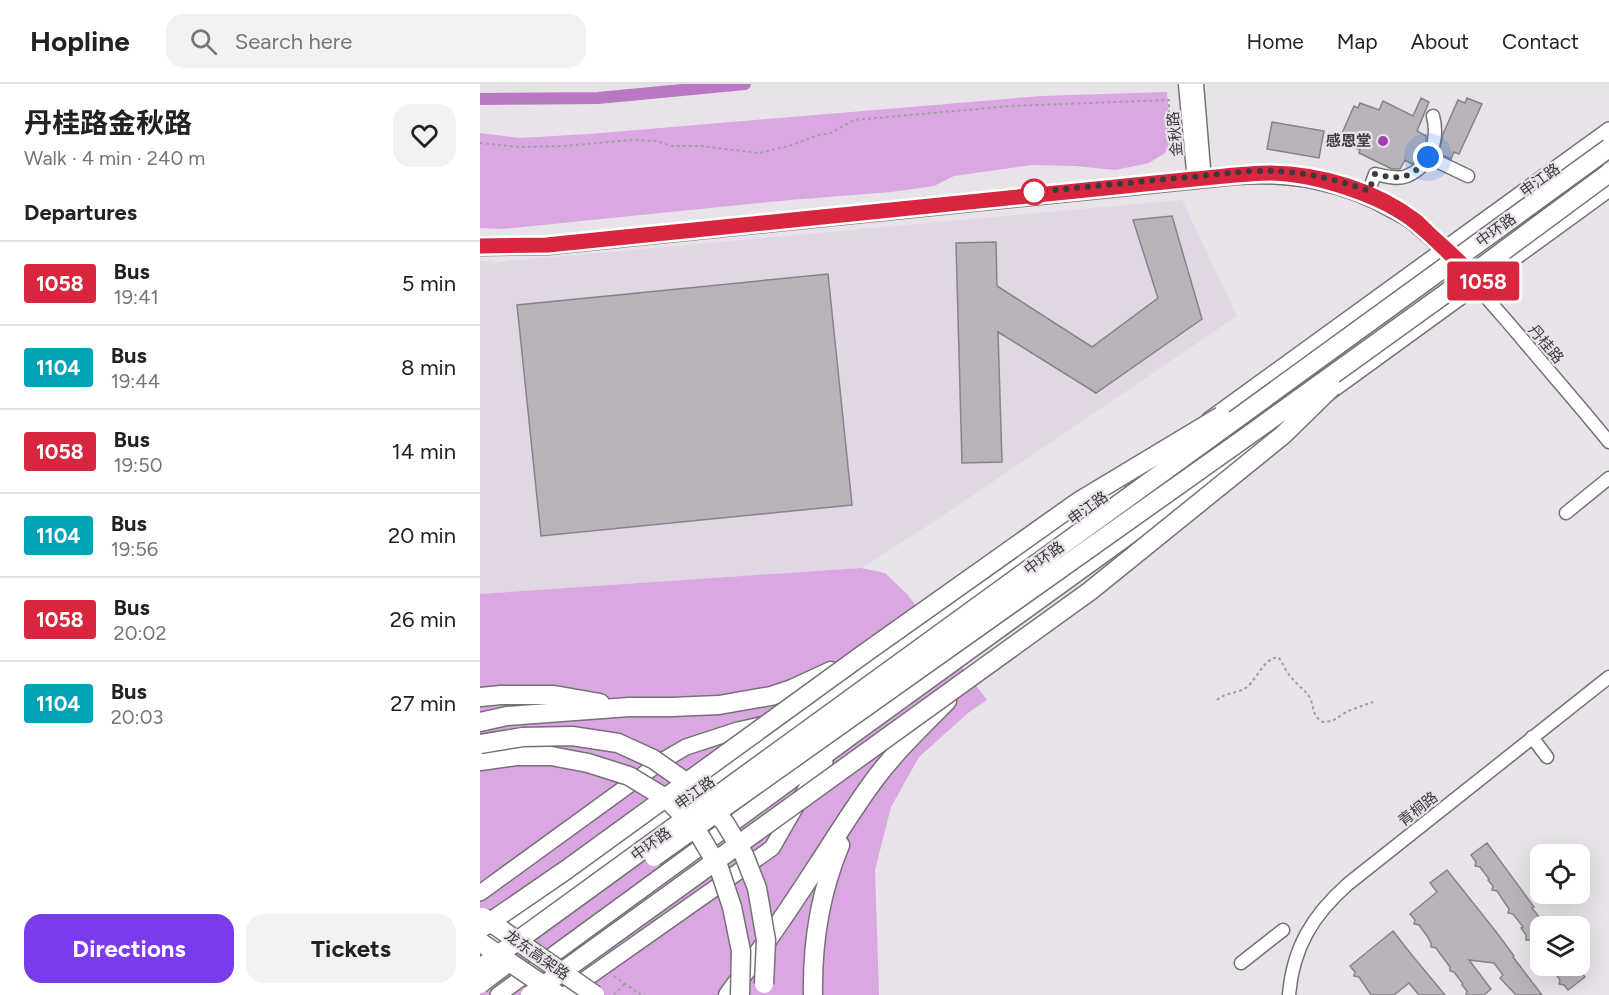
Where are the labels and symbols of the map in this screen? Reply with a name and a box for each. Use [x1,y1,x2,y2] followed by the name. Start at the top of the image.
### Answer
[1164,111,1186,157] street label: 金秋路
[1326,132,1371,150] place label: 感恩堂
[1376,134,1390,148] marker: 感恩堂
[1413,142,1443,172] your location
[1517,159,1563,201] street label: 申江路
[1021,179,1047,205] unlabelled marker
[1473,209,1519,251] street label: 中环路
[1441,262,1525,300] line badge: 1058
[1525,321,1567,367] street label: 丹桂路
[1065,487,1111,529] street label: 申江路
[1021,537,1067,579] street label: 中环路
[672,772,718,814] street label: 申江路
[1395,788,1441,830] street label: 青桐路
[628,823,674,865] street label: 中环路
[501,926,573,984] street label: 龙东高架路

